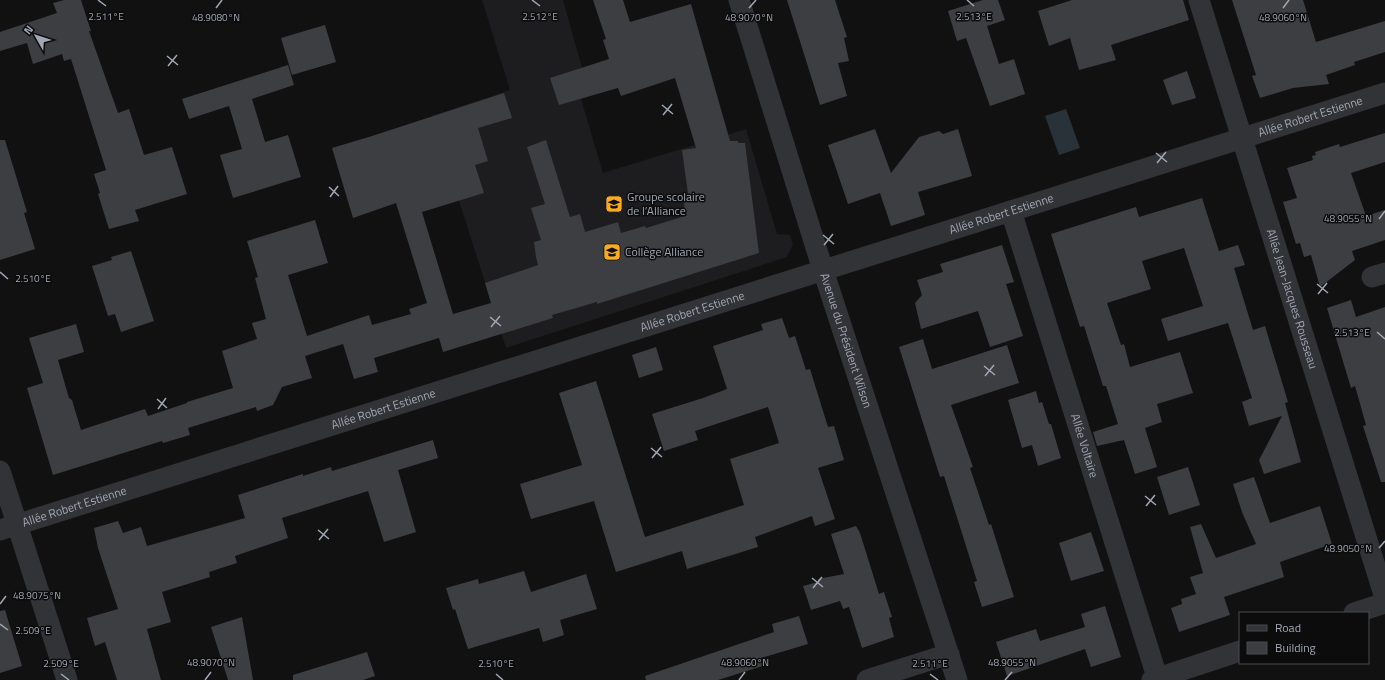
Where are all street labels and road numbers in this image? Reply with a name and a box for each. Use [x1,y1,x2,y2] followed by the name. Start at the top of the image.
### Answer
[1256,91,1365,141] street label: Allée Robert Estienne
[947,188,1056,239] street label: Allée Robert Estienne
[1262,226,1323,371] street label: Allée Jean-Jacques Rousseau
[816,270,877,410] street label: Avenue du Président Wilson
[638,286,747,336] street label: Allée Robert Estienne
[329,383,438,434] street label: Allée Robert Estienne
[1066,411,1104,480] street label: Allée Voltaire
[20,481,129,531] street label: Allée Robert Estienne

